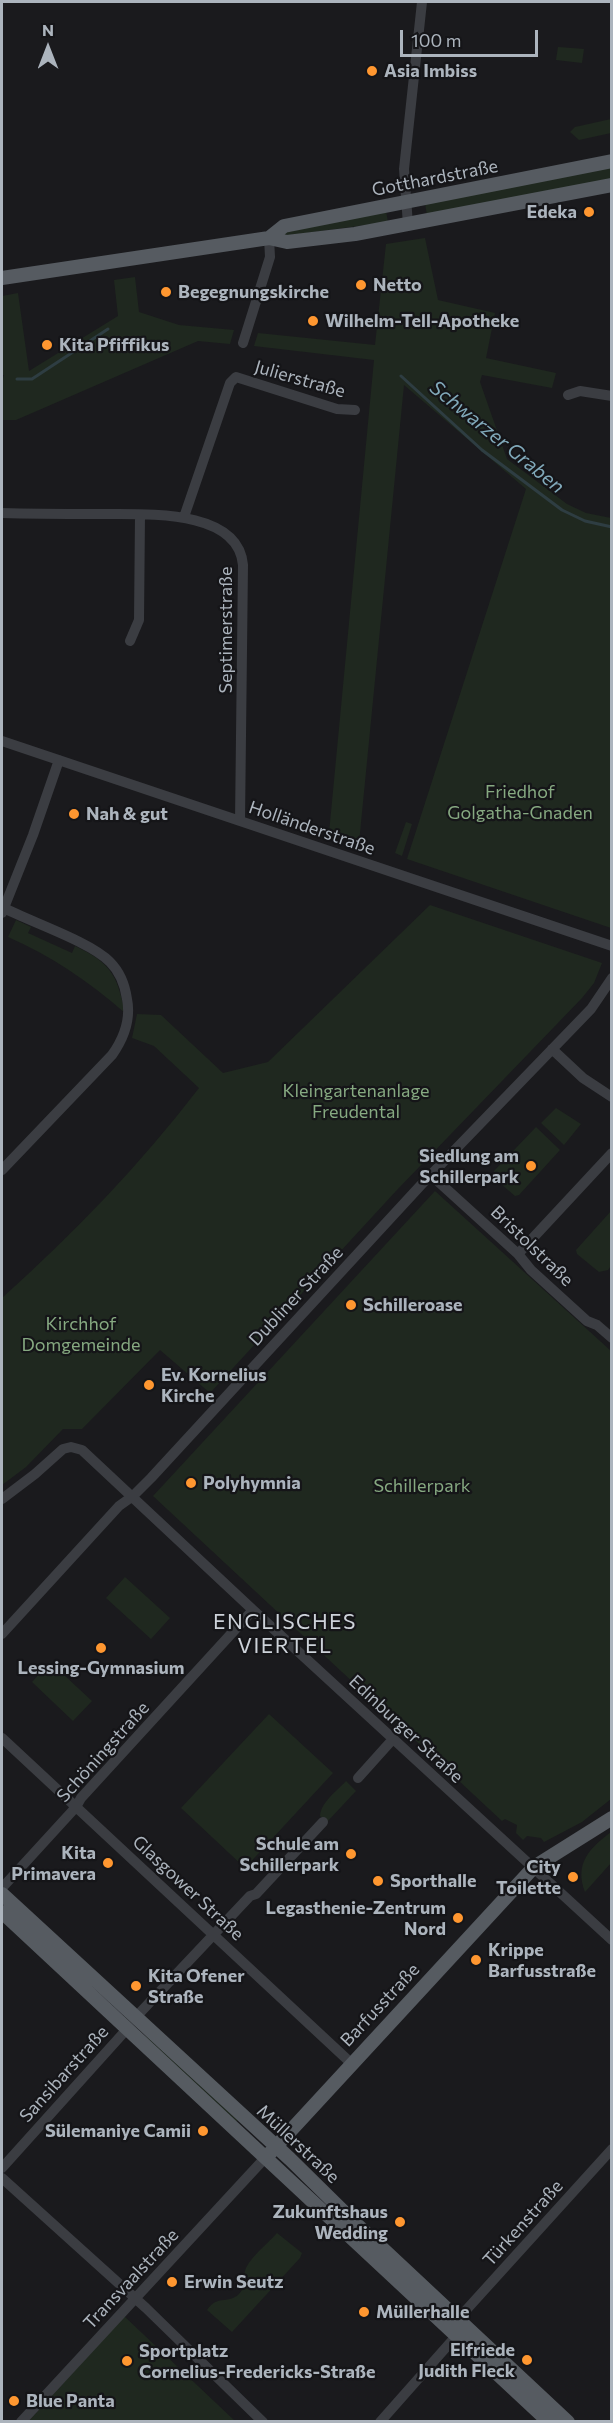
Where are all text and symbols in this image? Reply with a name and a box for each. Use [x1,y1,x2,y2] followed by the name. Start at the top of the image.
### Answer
[18,18,78,78] north arrow
[403,18,541,56] scale bar
[42,20,54,39] text: N
[411,29,461,51] text: 100 m
[384,60,477,82] place label: Asia Imbiss
[365,64,379,78] marker: Asia Imbiss
[370,155,500,201] street label: Gotthardstraße
[526,201,577,223] place label: Edeka
[582,205,596,219] marker: Edeka
[373,274,422,296] place label: Netto
[354,278,368,292] marker: Netto
[178,281,329,303] place label: Begegnungskirche
[159,285,173,299] marker: Begegnungskirche
[325,310,519,332] place label: Wilhelm-Tell-Apotheke
[306,314,320,328] marker: Wilhelm-Tell-Apotheke
[59,334,169,356] place label: Kita Pfiffikus
[40,338,54,352] marker: Kita Pfiffikus
[252,356,348,402] street label: Julierstraße
[425,375,569,499] water label: Schwarzer Graben
[215,566,237,694] street label: Septimerstraße
[447,781,593,824] park label: Friedhof Golgatha-Gnaden
[246,796,378,860] street label: Holländerstraße
[86,803,168,825] place label: Nah & gut
[67,807,81,821] marker: Nah & gut
[282,1080,430,1122] park label: Kleingartenanlage Freudental
[419,1145,519,1188] place label: Siedlung am Schillerpark
[524,1159,538,1173] marker: Siedlung am Schillerpark
[486,1201,578,1291] street label: Bristolstraße
[244,1242,348,1350] street label: Dubliner Straße
[363,1294,463,1316] place label: Schilleroase
[344,1298,358,1312] marker: Schilleroase
[22,1313,140,1356] park label: Kirchhof Domgemeinde
[161,1364,267,1406] place label: Ev. Kornelius Kirche
[142,1378,156,1392] marker: Ev. Kornelius Kirche
[203,1472,301,1494] place label: Polyhymnia
[373,1475,471,1497] park label: Schillerpark
[184,1476,198,1490] marker: Polyhymnia
[213,1609,357,1659] district label: ENGLISCHES VIERTEL
[94,1641,108,1655] marker: Lessing-Gymnasium
[18,1657,184,1679] place label: Lessing-Gymnasium
[344,1671,468,1787] street label: Edinburger Straße
[52,1697,154,1807] street label: Schöningstraße
[128,1831,248,1945] street label: Glasgower Straße
[239,1833,339,1876] place label: Schule am Schillerpark
[11,1842,96,1884] place label: Kita Primavera
[344,1847,358,1861] marker: Schule am Schillerpark
[101,1856,115,1870] marker: Kita Primavera
[496,1856,561,1898] place label: City Toilette
[390,1870,476,1892] place label: Sporthalle
[566,1870,580,1884] marker: City Toilette
[371,1874,385,1888] marker: Sporthalle
[266,1897,446,1940] place label: Legasthenie-Zentrum Nord
[451,1911,465,1925] marker: Legasthenie-Zentrum Nord
[488,1939,596,1982] place label: Krippe Barfusstraße
[469,1953,483,1967] marker: Krippe Barfusstraße
[336,1959,424,2051] street label: Barfusstraße
[148,1965,245,2008] place label: Kita Ofener Straße
[129,1979,143,1993] marker: Kita Ofener Straße
[15,2021,113,2127] street label: Sansibarstraße
[252,2100,344,2188] street label: Müllerstraße
[45,2120,191,2142] place label: Sülemaniye Camii
[196,2124,210,2138] marker: Sülemaniye Camii
[479,2175,567,2271] street label: Türkenstraße
[272,2201,388,2244] place label: Zukunftshaus Wedding
[393,2215,407,2229] marker: Zukunftshaus Wedding
[79,2224,183,2334] street label: Transvaalstraße
[184,2271,283,2293] place label: Erwin Seutz
[165,2275,179,2289] marker: Erwin Seutz
[376,2301,469,2323] place label: Müllerhalle
[357,2305,371,2319] marker: Müllerhalle
[418,2339,515,2382] place label: Elfriede Judith Fleck
[139,2340,376,2382] place label: Sportplatz Cornelius-Fredericks-Straße
[520,2353,534,2367] marker: Elfriede Judith Fleck
[120,2354,134,2368] marker: Sportplatz Cornelius-Fredericks-Straße
[26,2390,115,2412] place label: Blue Panta
[7,2394,21,2408] marker: Blue Panta

